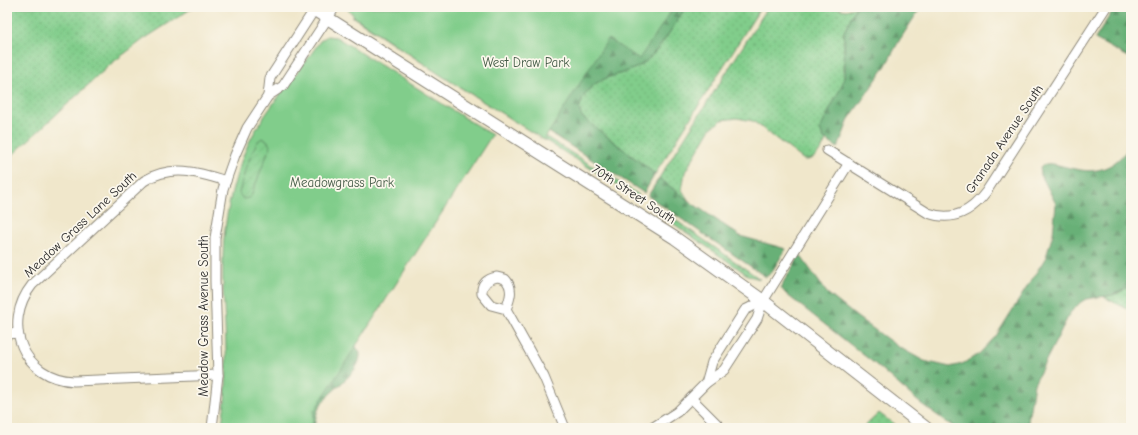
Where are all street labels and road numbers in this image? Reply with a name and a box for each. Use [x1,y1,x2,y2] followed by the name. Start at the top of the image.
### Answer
[962,82,1046,196] street label: Granada Avenue South
[589,161,679,227] street label: 70th Street South
[21,168,139,280] street label: Meadow Grass Lane South
[196,235,211,397] street label: Meadow Grass Avenue South

